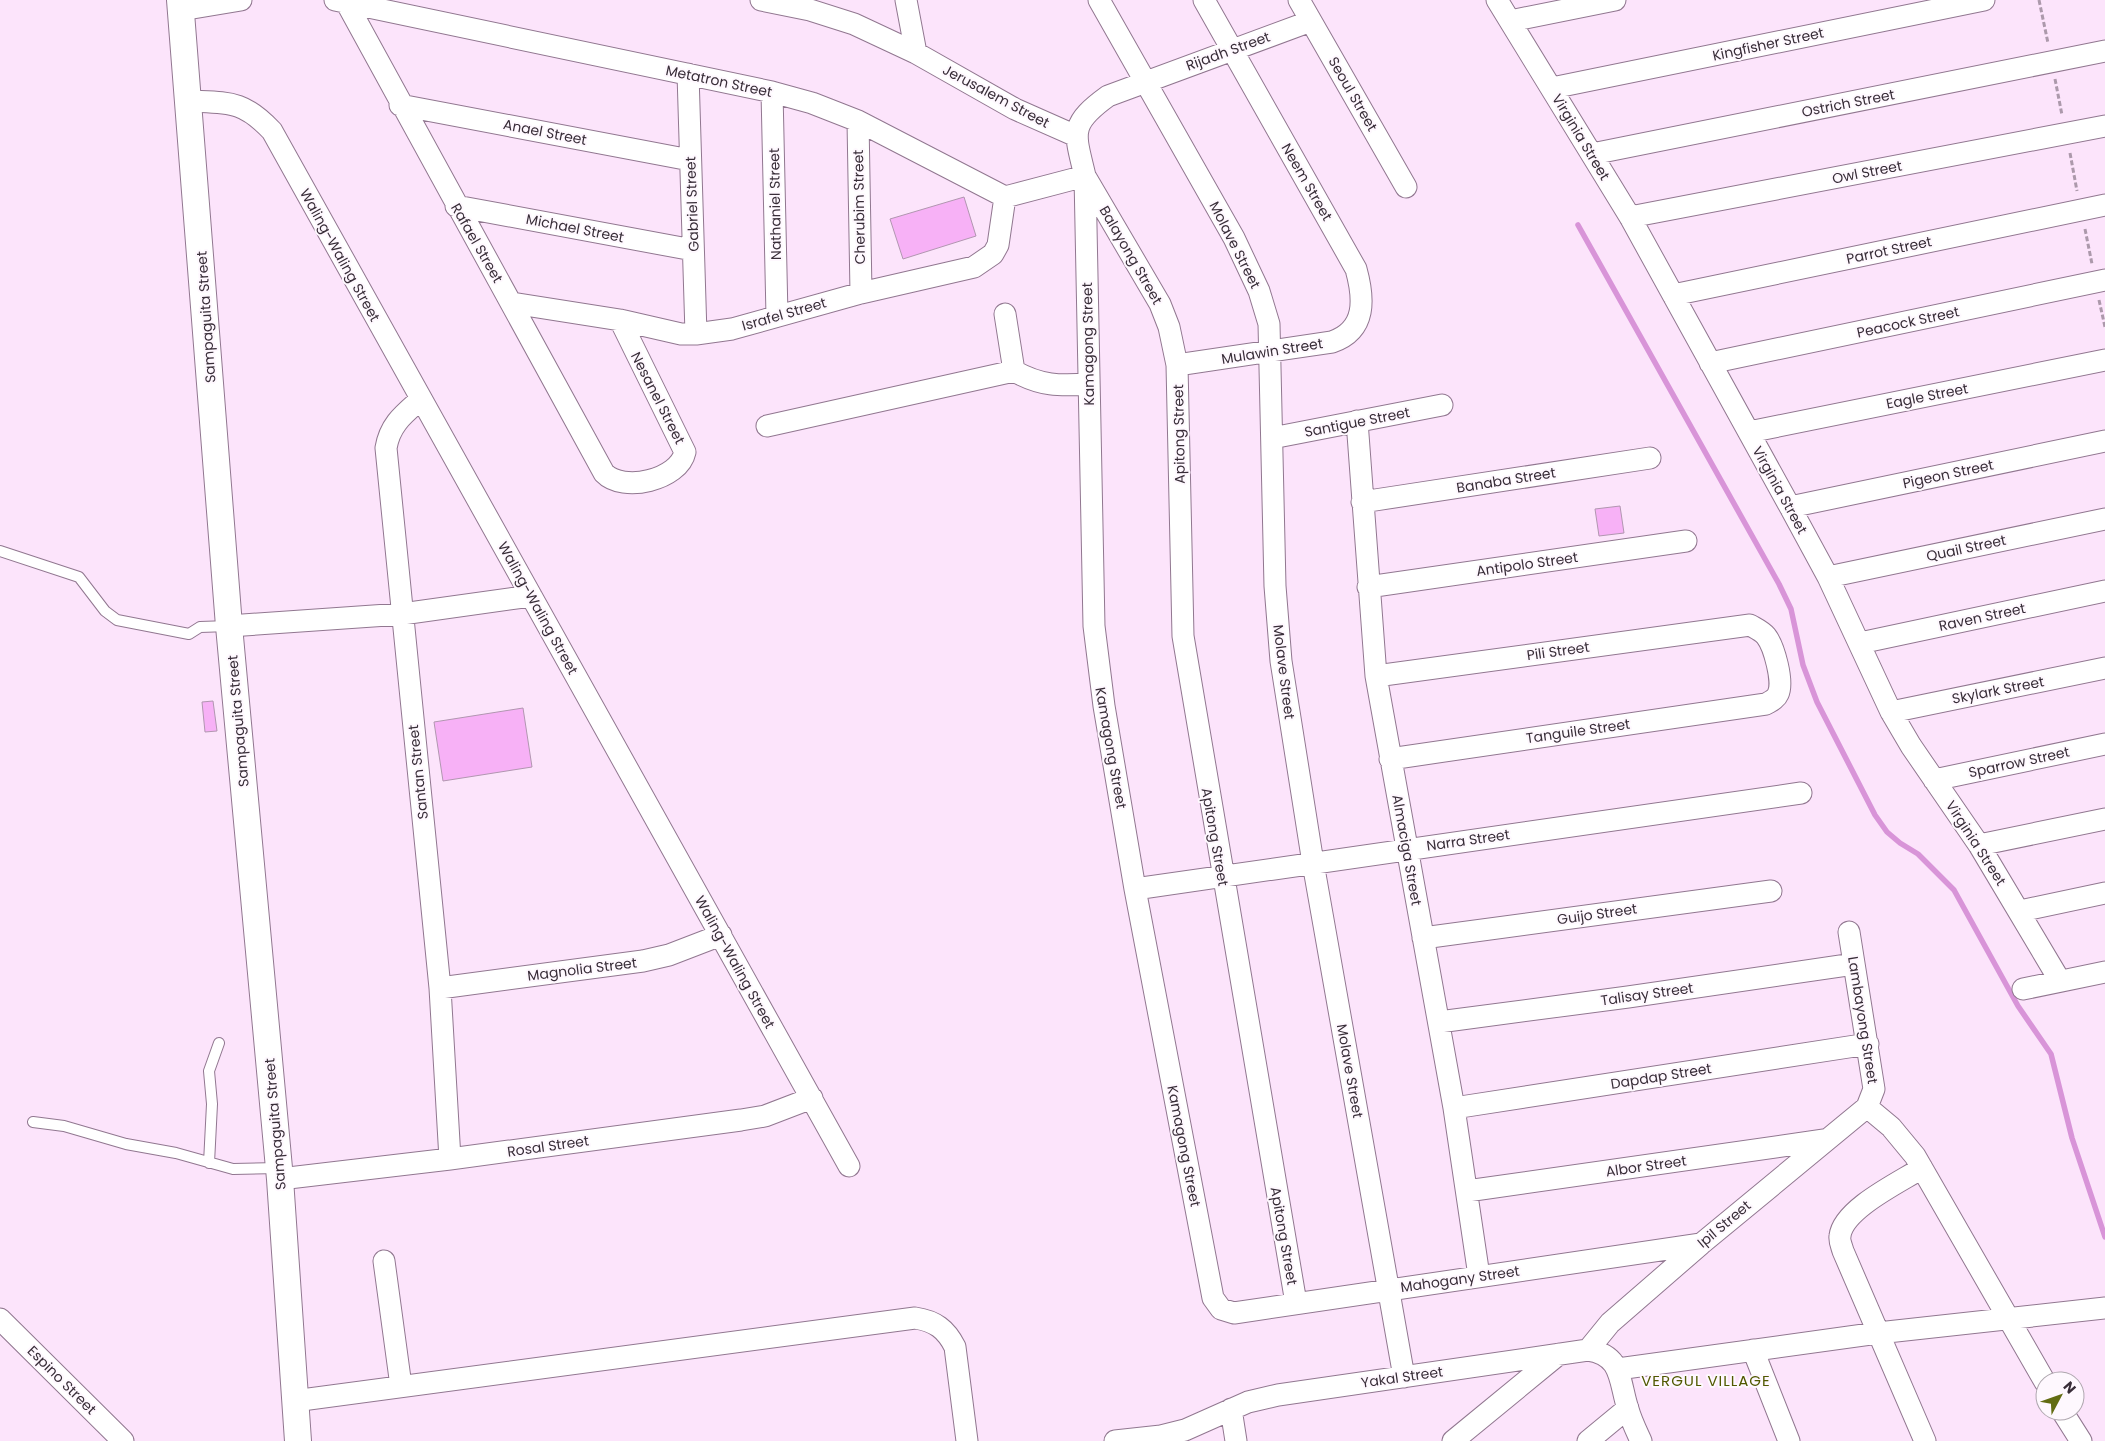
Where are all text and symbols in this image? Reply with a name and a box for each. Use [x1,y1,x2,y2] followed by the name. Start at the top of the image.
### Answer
[1711,22,1825,66] street label: Kingfisher Street
[1183,27,1273,75] street label: Rijadh Street
[1324,53,1382,135] street label: Seoul Street
[939,59,1053,133] street label: Jerusalem Street
[664,60,774,102] street label: Metatron Street
[1800,84,1896,122] street label: Ostrich Street
[1547,90,1615,184] street label: Virginia Street
[502,114,588,150] street label: Anael Street
[1277,140,1337,224] street label: Neem Street
[764,148,786,260] street label: Nathaniel Street
[848,149,870,265] street label: Cherubim Street
[1830,155,1904,189] street label: Owl Street
[680,156,704,252] street label: Gabriel Street
[295,185,385,325] street label: Waling-Waling Street
[1204,198,1266,292] street label: Molave Street
[446,200,508,286] street label: Rafael Street
[1095,202,1167,308] street label: Balayong Street
[524,209,626,247] street label: Michael Street
[1844,231,1934,269] street label: Parrot Street
[191,250,221,384] street label: Sampaguita Street
[1077,282,1099,406] street label: Kamagong Street
[739,292,829,336] street label: Israfel Street
[1855,301,1961,343] street label: Peacock Street
[1220,333,1324,369] street label: Mulawin Street
[626,348,690,448] street label: Nesanel Street
[1884,378,1970,414] street label: Eagle Street
[1168,384,1190,484] street label: Apitong Street
[1303,402,1411,442] street label: Santigue Street
[1748,442,1812,538] street label: Virginia Street
[1901,455,1995,493] street label: Pigeon Street
[1455,462,1557,498] street label: Banaba Street
[1924,530,2008,566] street label: Quail Street
[493,538,583,678] street label: Waling-Waling Street
[1475,547,1579,581] street label: Antipolo Street
[1937,598,2027,636] street label: Raven Street
[1268,624,1300,720] street label: Molave Street
[1525,637,1591,665] street label: Pili Street
[222,654,254,788] street label: Sampaguita Street
[1950,671,2046,709] street label: Skylark Street
[1090,686,1132,810] street label: Kamagong Street
[1525,714,1631,748] street label: Tanguile Street
[403,724,433,820] street label: Santan Street
[1967,742,2071,782] street label: Sparrow Street
[1197,786,1233,888] street label: Apitong Street
[1387,793,1427,907] street label: Almaciga Street
[1941,797,2011,889] street label: Virginia Street
[1425,824,1511,856] street label: Narra Street
[690,892,780,1032] street label: Waling-Waling Street
[1556,898,1638,930] street label: Guijo Street
[526,952,638,986] street label: Magnolia Street
[1843,955,1883,1085] street label: Lambayong Street
[1599,978,1695,1010] street label: Talisay Street
[1332,1022,1368,1120] street label: Molave Street
[259,1057,291,1191] street label: Sampaguita Street
[1609,1058,1713,1094] street label: Dapdap Street
[1162,1084,1206,1208] street label: Kamagong Street
[506,1130,590,1162] street label: Rosal Street
[1604,1150,1688,1182] street label: Albor Street
[1266,1185,1302,1287] street label: Apitong Street
[1693,1196,1755,1252] street label: Ipil Street
[1399,1261,1521,1297] street label: Mahogany Street
[23,1341,101,1419] street label: Espino Street
[1360,1361,1444,1393] street label: Yakal Street
[1641,1370,1771,1391] district label: VERGUL VILLAGE
[2035,1371,2085,1421] north arrow
[2059,1377,2081,1398] text: N

